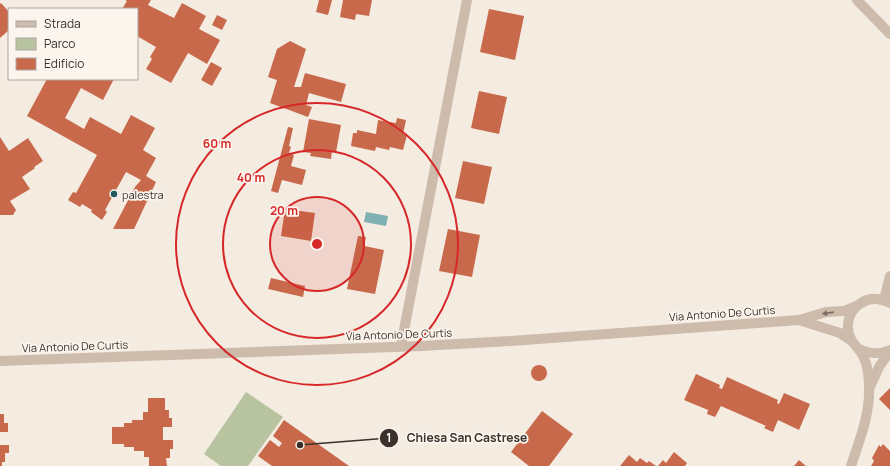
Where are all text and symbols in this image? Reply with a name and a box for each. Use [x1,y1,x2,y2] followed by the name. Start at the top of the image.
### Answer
[8,8,138,80] legend
[44,15,81,32] text: Strada
[44,35,75,52] text: Parco
[44,55,84,72] text: Edificio
[203,135,231,152] text: 60 m
[237,169,265,186] text: 40 m
[122,187,164,202] place label: palestra
[109,189,119,199] marker: palestra
[270,202,298,219] text: 20 m
[310,237,324,251] centre of rings
[668,302,776,324] street label: Via Antonio De Curtis
[822,310,834,316] one-way arrow
[346,325,453,343] street label: Via Antonio De Curtis
[22,337,129,355] street label: Via Antonio De Curtis
[379,426,536,450] callout: Chiesa San Castrese
[386,429,392,446] text: 1
[407,429,527,446] text: Chiesa San Castrese

